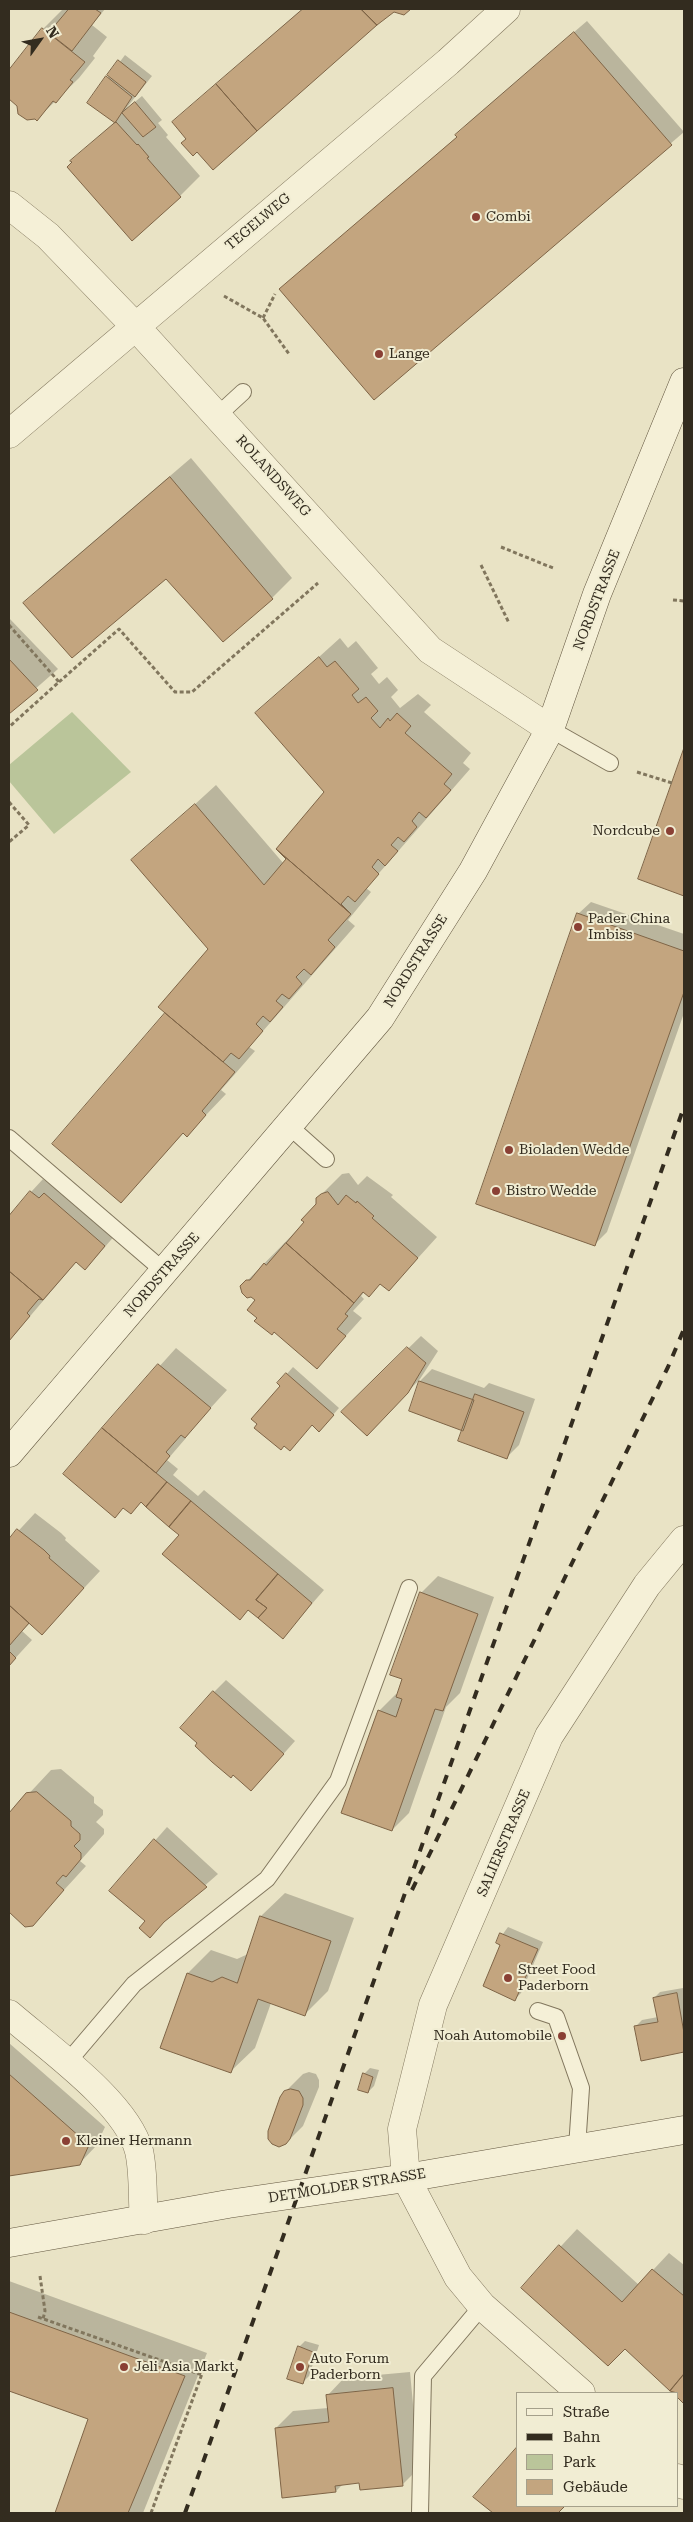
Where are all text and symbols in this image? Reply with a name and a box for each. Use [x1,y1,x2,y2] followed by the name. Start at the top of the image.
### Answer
[15,15,65,65] north arrow
[43,23,62,41] text: N
[222,190,294,254] street label: TEGELWEG
[486,209,531,225] place label: Combi
[470,211,482,223] marker: Combi
[389,346,430,362] place label: Lange
[373,348,385,360] marker: Lange
[232,432,314,520] street label: ROLANDSWEG
[570,547,624,653] street label: NORDSTRASSE
[592,823,660,839] place label: Nordcube
[664,825,676,837] marker: Nordcube
[381,911,451,1011] street label: NORDSTRASSE
[588,911,670,944] place label: Pader China Imbiss
[572,921,584,933] marker: Pader China Imbiss
[519,1142,629,1158] place label: Bioladen Wedde
[503,1144,515,1156] marker: Bioladen Wedde
[506,1183,597,1199] place label: Bistro Wedde
[490,1185,502,1197] marker: Bistro Wedde
[121,1229,203,1321] street label: NORDSTRASSE
[474,1787,534,1899] street label: SALIERSTRASSE
[518,1962,596,1994] place label: Street Food Paderborn
[502,1972,514,1984] marker: Street Food Paderborn
[433,2028,552,2044] place label: Noah Automobile
[556,2030,568,2042] marker: Noah Automobile
[76,2133,192,2149] place label: Kleiner Hermann
[60,2135,72,2147] marker: Kleiner Hermann
[267,2165,427,2207] street label: DETMOLDER STRASSE
[310,2351,389,2384] place label: Auto Forum Paderborn
[134,2359,234,2375] place label: Jeli Asia Markt
[118,2361,130,2373] marker: Jeli Asia Markt
[294,2361,306,2373] marker: Auto Forum Paderborn
[516,2392,678,2507] legend
[563,2403,610,2421] text: Straße
[563,2428,600,2446] text: Bahn
[563,2453,596,2471] text: Park
[563,2478,628,2496] text: Gebäude

